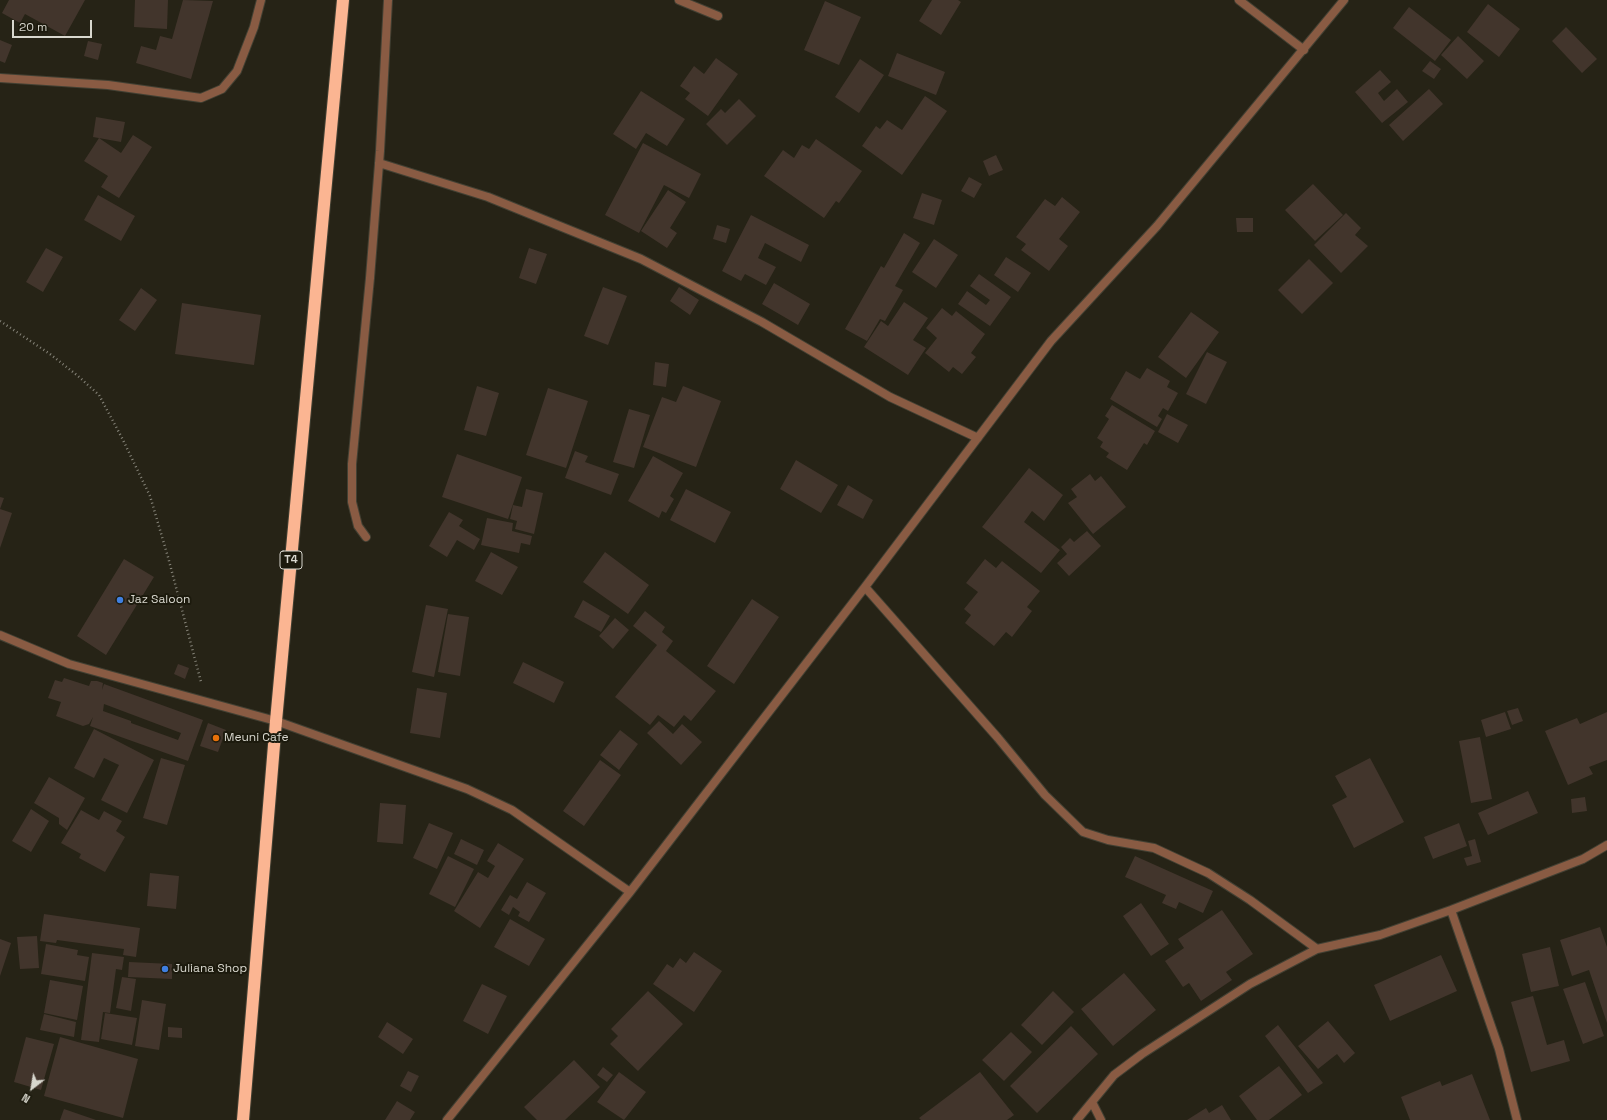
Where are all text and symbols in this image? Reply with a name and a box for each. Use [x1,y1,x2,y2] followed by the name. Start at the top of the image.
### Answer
[14,12,94,38] scale bar
[19,19,47,35] text: 20 m
[280,551,302,569] road number: T4
[128,593,190,607] place label: Jaz Saloon
[115,595,125,605] marker: Jaz Saloon
[224,731,289,745] place label: Meuni Cafe
[211,733,221,743] marker: Meuni Cafe
[173,962,247,976] place label: Juliana Shop
[160,964,170,974] marker: Juliana Shop
[12,1068,52,1108] north arrow
[19,1090,33,1106] text: N

